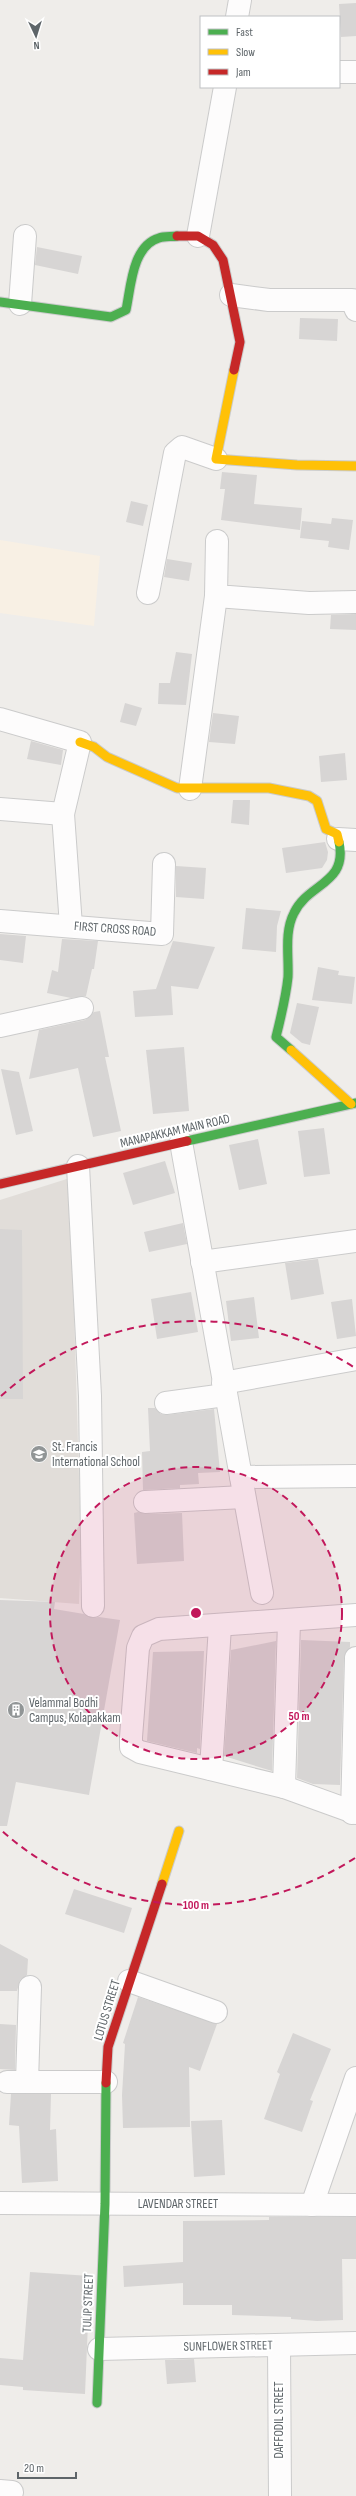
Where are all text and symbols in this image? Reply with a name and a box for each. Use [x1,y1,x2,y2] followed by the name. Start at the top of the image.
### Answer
[16,16,56,56] north arrow
[200,16,340,88] legend
[236,25,253,40] text: Fast
[33,39,40,52] text: N
[236,45,255,60] text: Slow
[235,65,251,80] text: Jam
[73,918,157,940] street label: FIRST CROSS ROAD
[119,1111,231,1151] street label: MANAPAKKAM MAIN ROAD
[52,1439,140,1470] place label: St. Francis International School
[29,1444,49,1464] school or university icon: St. Francis International School
[189,1606,203,1620] centre of rings
[29,1695,121,1726] place label: Velammal Bodhi Campus, Kolapakkam
[6,1700,26,1720] building icon: Velammal Bodhi Campus, Kolapakkam
[289,1709,309,1724] text: 50 m
[183,1898,209,1913] text: 100 m
[90,1978,124,2042] street label: LOTUS STREET
[138,2196,218,2212] street label: LAVENDAR STREET
[79,2273,97,2333] street label: TULIP STREET
[183,2337,273,2355] street label: SUNFLOWER STREET
[271,2382,287,2458] street label: DAFFODIL STREET
[18,2454,76,2480] scale bar
[24,2461,44,2476] text: 20 m

